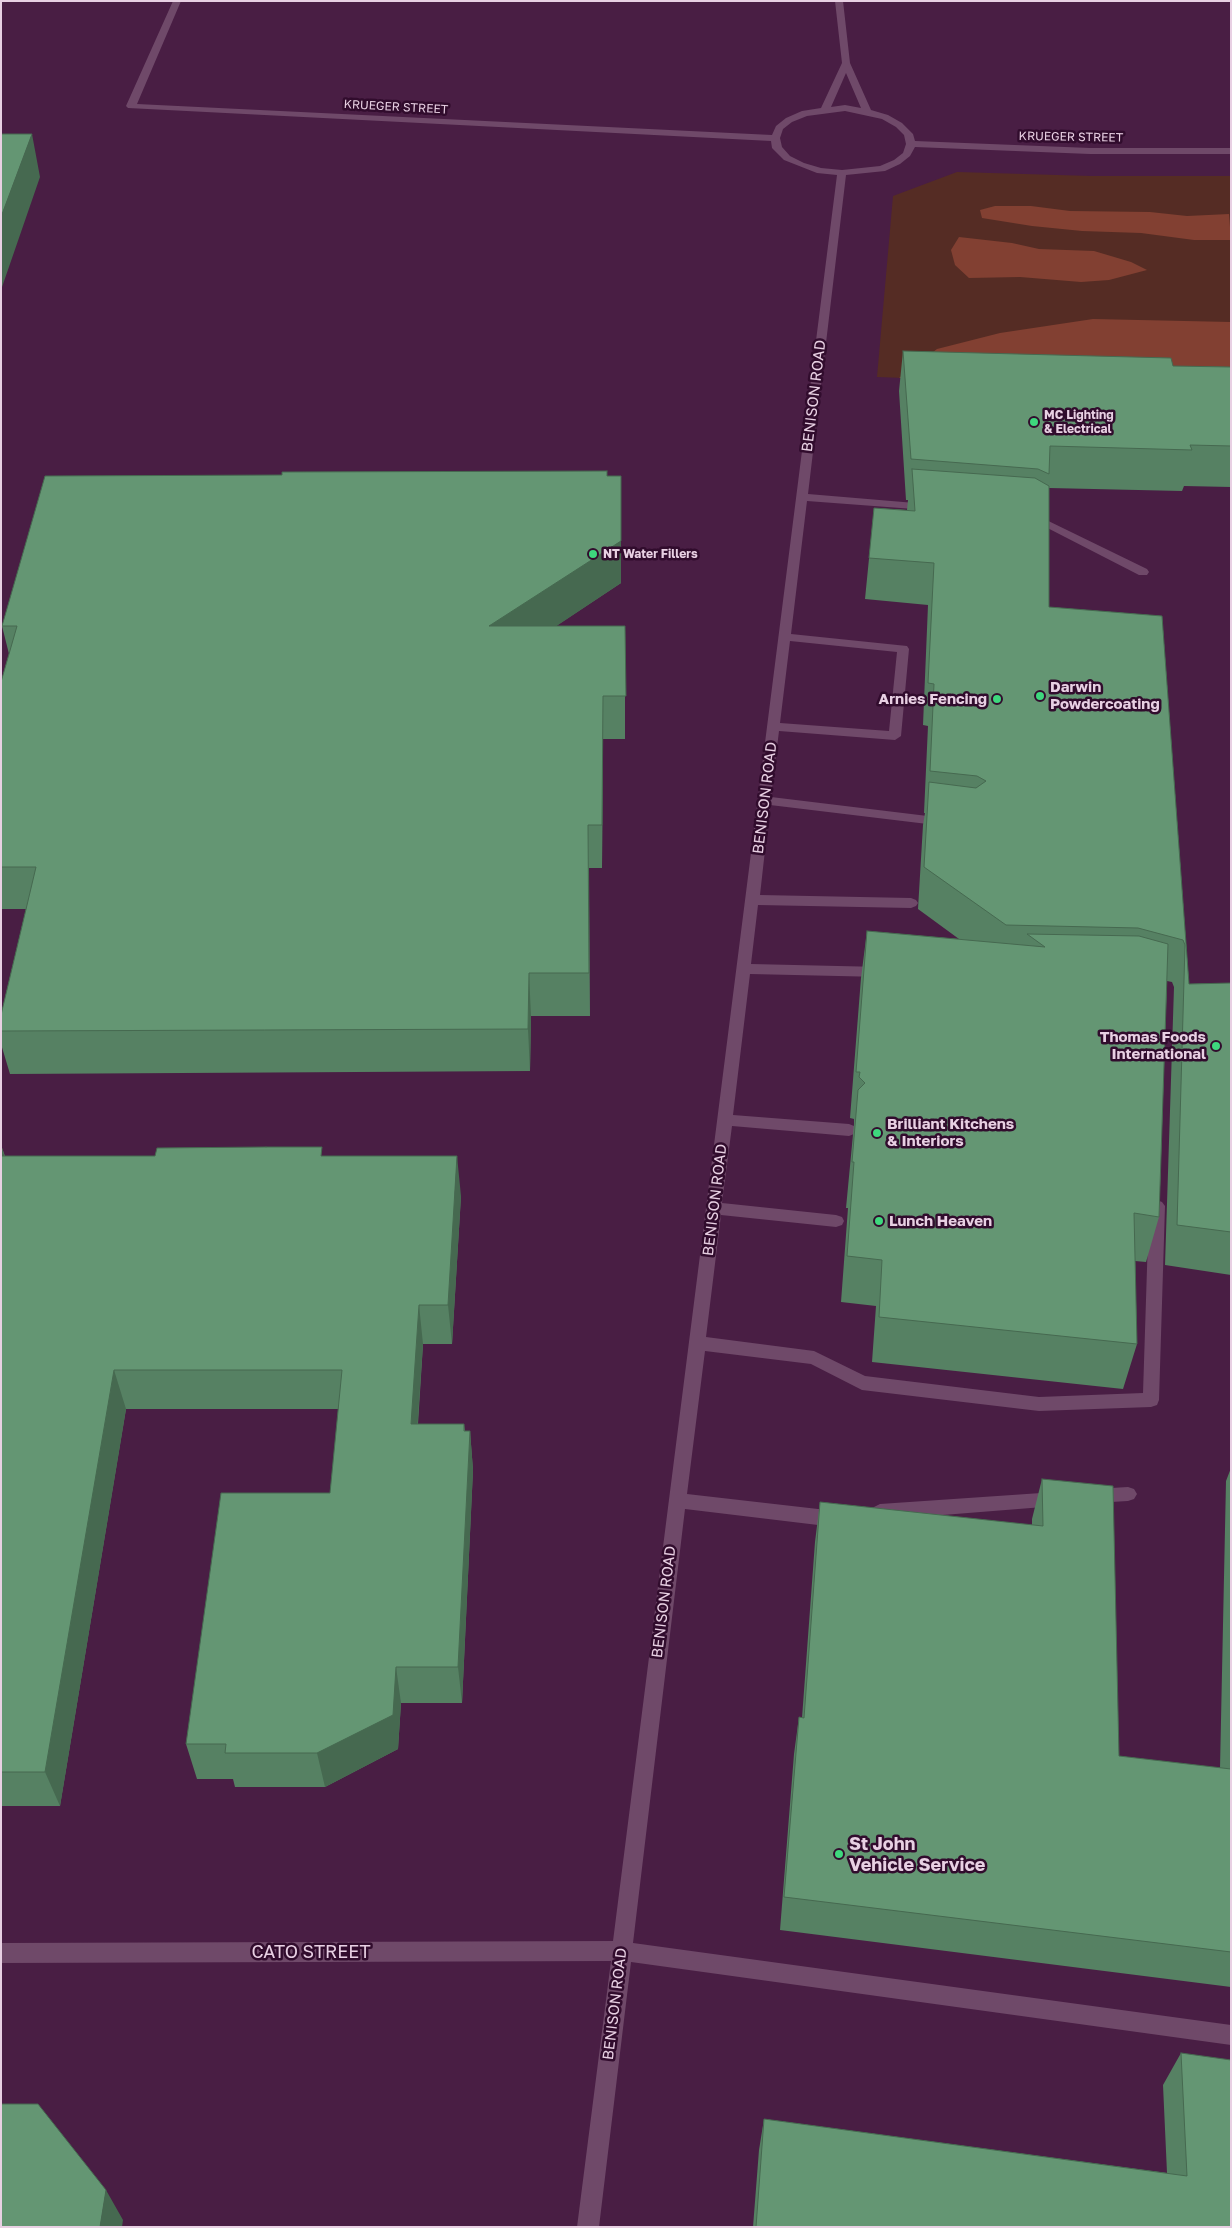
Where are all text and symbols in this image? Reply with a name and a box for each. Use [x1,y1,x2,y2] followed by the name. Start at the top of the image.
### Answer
[343,97,449,117] street label: KRUEGER STREET
[1019,129,1123,145] street label: KRUEGER STREET
[798,339,830,453] street label: BENISON ROAD
[1044,408,1114,436] place label: MC Lighting & Electrical
[1028,416,1040,428] marker: MC Lighting & Electrical
[603,547,698,561] place label: NT Water Fillers
[587,548,599,560] marker: NT Water Fillers
[1050,678,1160,713] place label: Darwin Powdercoating
[879,690,987,708] place label: Arnies Fencing
[1034,690,1046,702] marker: Darwin Powdercoating
[991,693,1003,705] marker: Arnies Fencing
[749,741,781,855] street label: BENISON ROAD
[1100,1028,1206,1063] place label: Thomas Foods International
[1210,1040,1222,1052] marker: Thomas Foods International
[887,1115,1014,1150] place label: Brilliant Kitchens & Interiors
[871,1127,883,1139] marker: Brilliant Kitchens & Interiors
[699,1143,731,1257] street label: BENISON ROAD
[889,1212,992,1230] place label: Lunch Heaven
[873,1215,885,1227] marker: Lunch Heaven
[648,1545,680,1659] street label: BENISON ROAD
[849,1833,985,1876] place label: St John Vehicle Service
[833,1848,845,1860] marker: St John Vehicle Service
[251,1941,371,1963] street label: CATO STREET
[599,1947,631,2061] street label: BENISON ROAD

